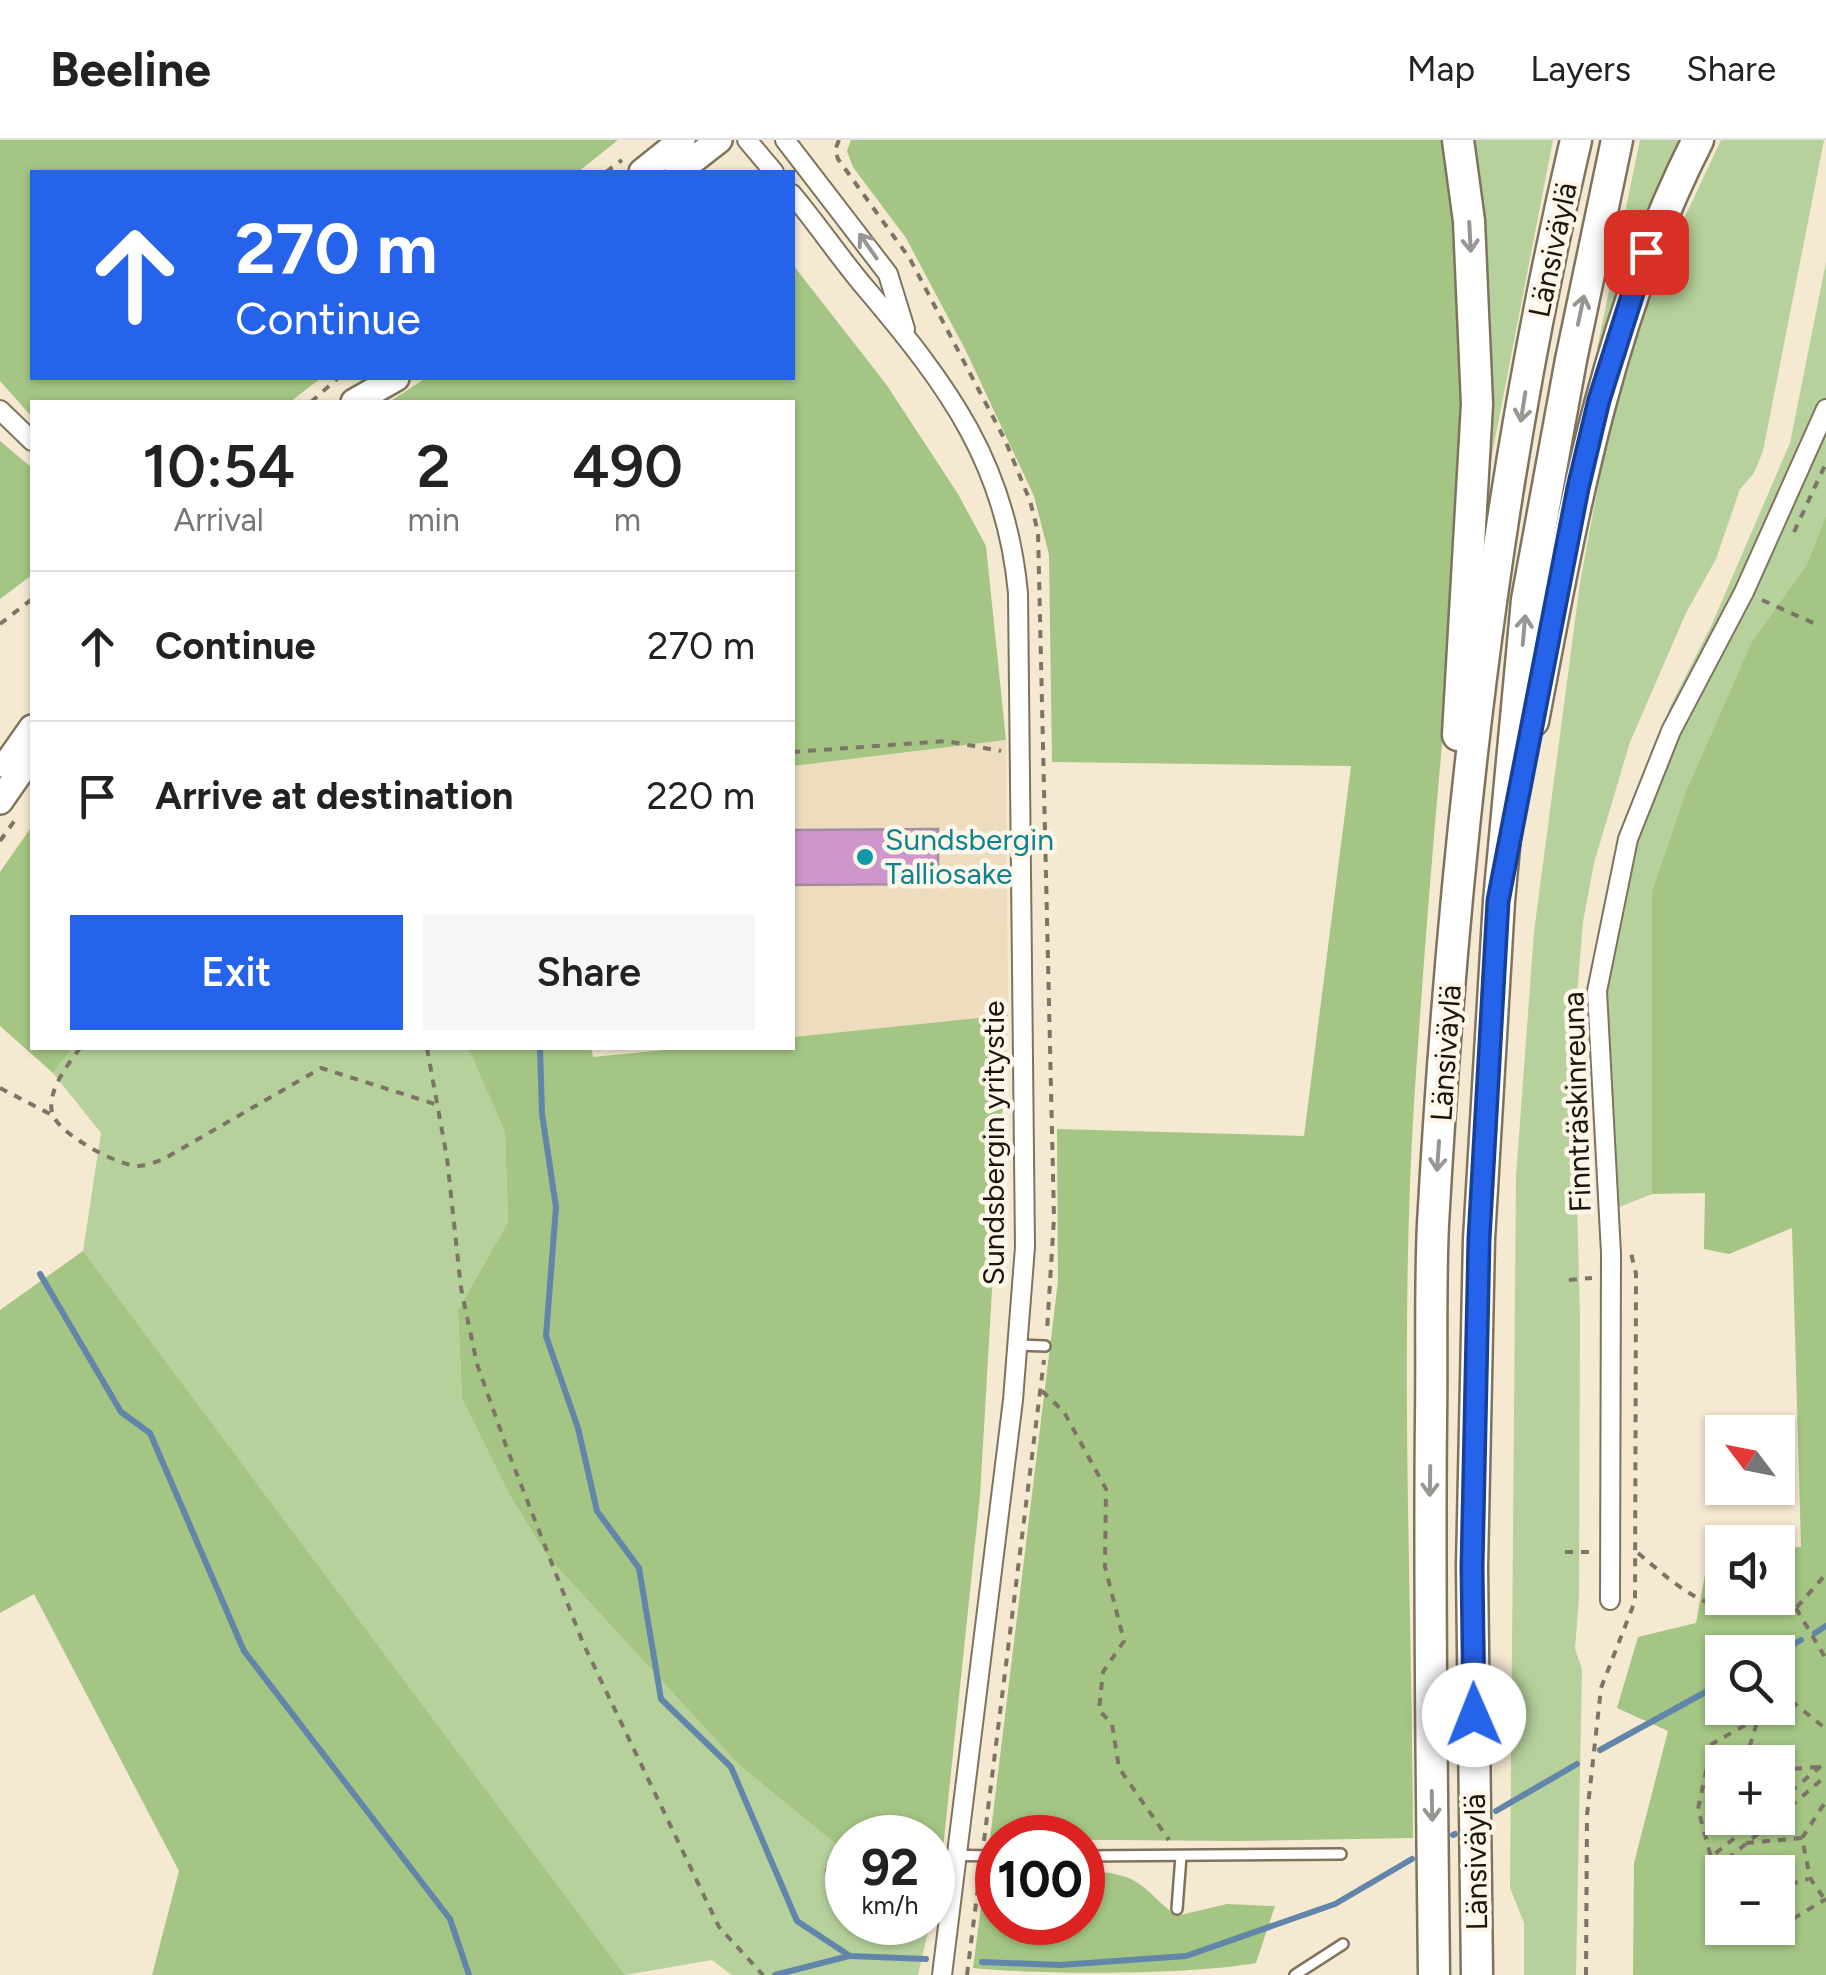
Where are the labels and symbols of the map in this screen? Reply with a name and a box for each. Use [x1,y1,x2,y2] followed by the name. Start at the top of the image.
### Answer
[1520,179,1585,321] street label: Länsiväylä
[1604,210,1689,295] pin
[1461,220,1480,252] one-way arrow
[858,233,879,261] one-way arrow
[1573,295,1592,327] one-way arrow
[1514,391,1532,423] one-way arrow
[1515,614,1534,646] one-way arrow
[885,821,1054,892] place label: Sundsbergin Talliosake
[854,846,876,868] marker: Sundsbergin Talliosake
[1422,983,1469,1123] street label: Länsiväylä
[1554,991,1599,1213] street label: Finnträskinreuna
[975,1001,1012,1285] street label: Sundsbergin yritystie
[1429,1140,1448,1172] one-way arrow
[1705,1415,1795,1505] north arrow
[1421,1465,1440,1497] one-way arrow
[1422,1663,1526,1767] position arrow
[1422,1790,1442,1822] one-way arrow
[1456,1793,1495,1931] street label: Länsiväylä
[975,1815,1105,1945] speed limit sign: 100

